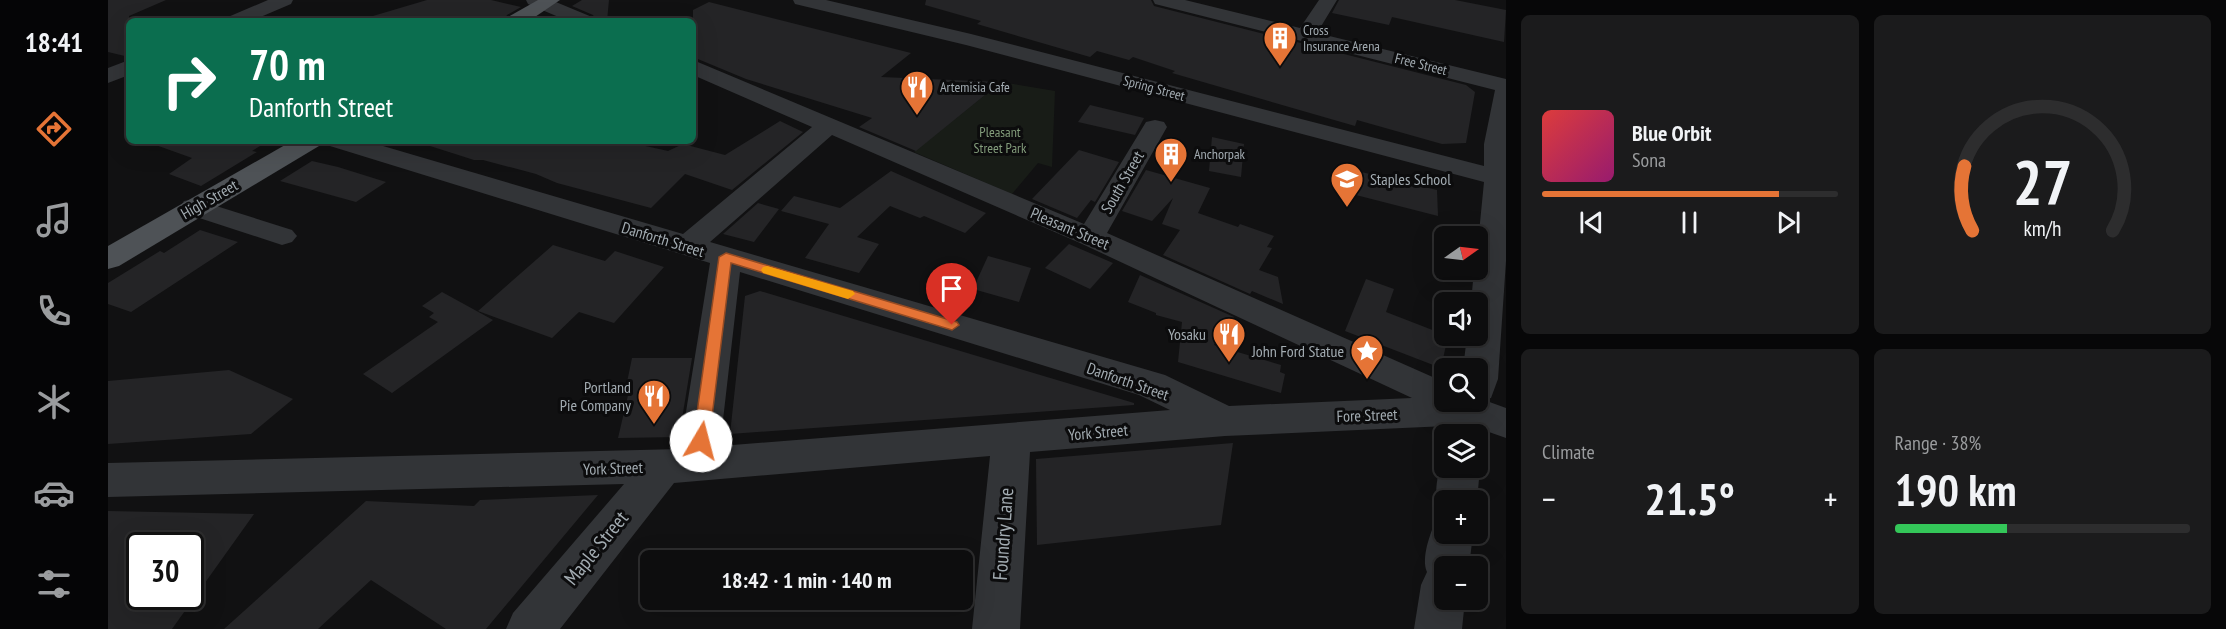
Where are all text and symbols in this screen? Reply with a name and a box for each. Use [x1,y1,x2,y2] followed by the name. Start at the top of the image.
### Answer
[1262,20,1298,67] building icon: Cross Insurance Arena
[1303,21,1380,55] place label: Cross Insurance Arena
[25,25,83,59] text: 18:41
[249,37,326,92] text: 70 m
[150,42,228,120] icon: right
[1393,49,1449,79] street label: Free Street
[899,69,935,116] restaurant icon: Artemisia Cafe
[1121,71,1187,105] street label: Spring Street
[940,78,1010,96] place label: Artemisia Cafe
[249,90,393,124] text: Danforth Street
[33,108,75,150] icon: directions
[1632,119,1711,147] text: Blue Orbit
[974,123,1027,157] park label: Pleasant Street Park
[1153,136,1189,183] building icon: Anchorpak
[2012,142,2072,223] text: 27
[1194,145,1245,163] place label: Anchorpak
[1096,147,1148,217] street label: South Street
[1632,147,1666,173] text: Sona
[1329,161,1365,208] school or university icon: Staples School
[1370,169,1451,189] place label: Staples School
[177,174,242,223] street label: High Street
[33,199,75,241] icon: music
[1028,202,1113,254] street label: Pleasant Street
[1575,206,1608,239] icon: previous
[1673,206,1706,239] icon: pause
[1772,206,1805,239] icon: next
[2023,215,2061,243] text: km/h
[619,217,707,261] street label: Danforth Street
[1434,226,1488,280] north arrow
[1434,226,1488,610] map controls
[926,263,977,325] pin
[935,272,968,305] icon: arrive
[33,290,75,332] icon: phone
[1434,292,1488,346] button: sound
[1211,316,1247,363] restaurant icon: Yosaku
[1168,324,1206,344] place label: Yosaku
[1349,333,1385,380] place icon: John Ford Statue
[1251,341,1344,361] place label: John Ford Statue
[1084,358,1172,405] street label: Danforth Street
[1434,358,1488,412] button: search
[560,377,631,415] place label: Portland Pie Company
[636,378,672,425] restaurant icon: Portland Pie Company
[33,381,75,423] icon: climate
[1336,404,1398,426] street label: Fore Street
[669,409,733,473] position arrow
[1067,419,1129,445] street label: York Street
[1434,424,1488,478] button: layers
[1895,430,1981,456] text: Range · 38%
[1542,439,1595,465] text: Climate
[583,457,644,479] street label: York Street
[1895,460,2017,518] text: 190 km
[1645,469,1735,527] text: 21.5°
[33,472,75,514] icon: car
[1542,477,1556,520] text: −
[1824,477,1837,520] text: +
[987,487,1019,581] street label: Foundry Lane
[1434,490,1488,544] button: +
[558,505,634,590] street label: Maple Street
[126,532,204,610] speed limit sign: 30
[1434,556,1488,610] button: −
[33,563,75,605] icon: filters
[721,566,892,594] text: 18:42 · 1 min · 140 m

